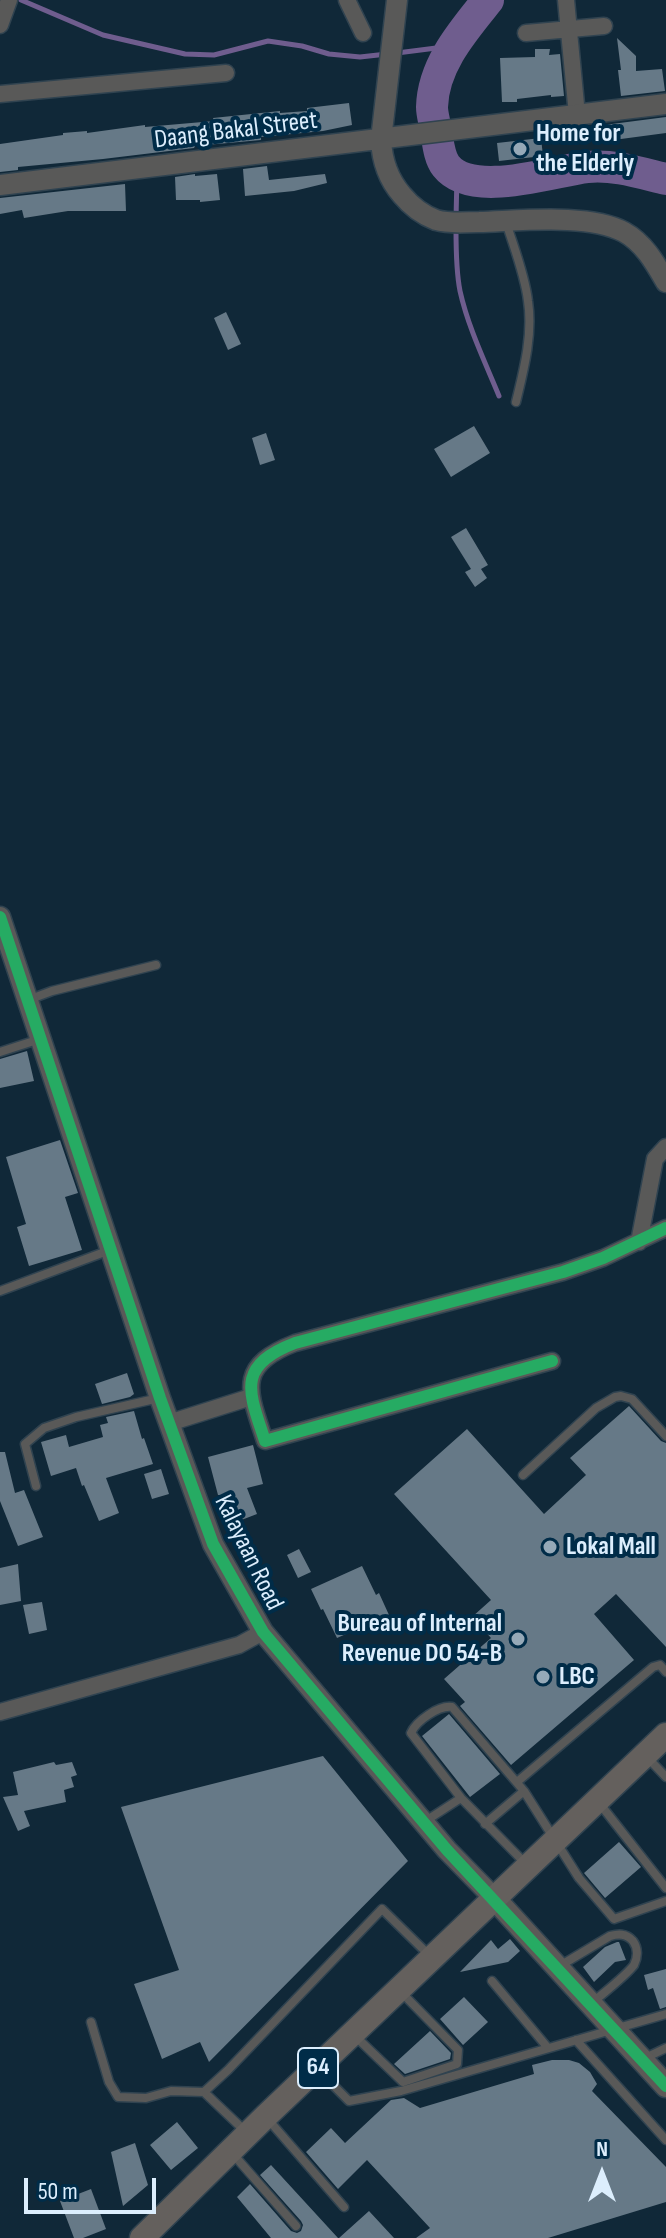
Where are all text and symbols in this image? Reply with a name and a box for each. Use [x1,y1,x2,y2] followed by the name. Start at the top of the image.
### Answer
[153,106,319,156] street label: Daang Bakal Street
[536,118,634,180] place label: Home for the Elderly
[511,140,529,158] marker: Home for the Elderly
[207,1490,289,1616] street label: Kalayaan Road
[566,1531,656,1563] place label: Lokal Mall
[541,1538,559,1556] marker: Lokal Mall
[337,1608,502,1670] place label: Bureau of Internal Revenue DO 54-B
[509,1630,527,1648] marker: Bureau of Internal Revenue DO 54-B
[559,1661,595,1693] place label: LBC
[534,1668,552,1686] marker: LBC
[298,2048,338,2088] road number: 64
[562,2134,642,2214] north arrow
[596,2136,608,2163] text: N
[28,2162,160,2212] scale bar
[38,2177,78,2206] text: 50 m

